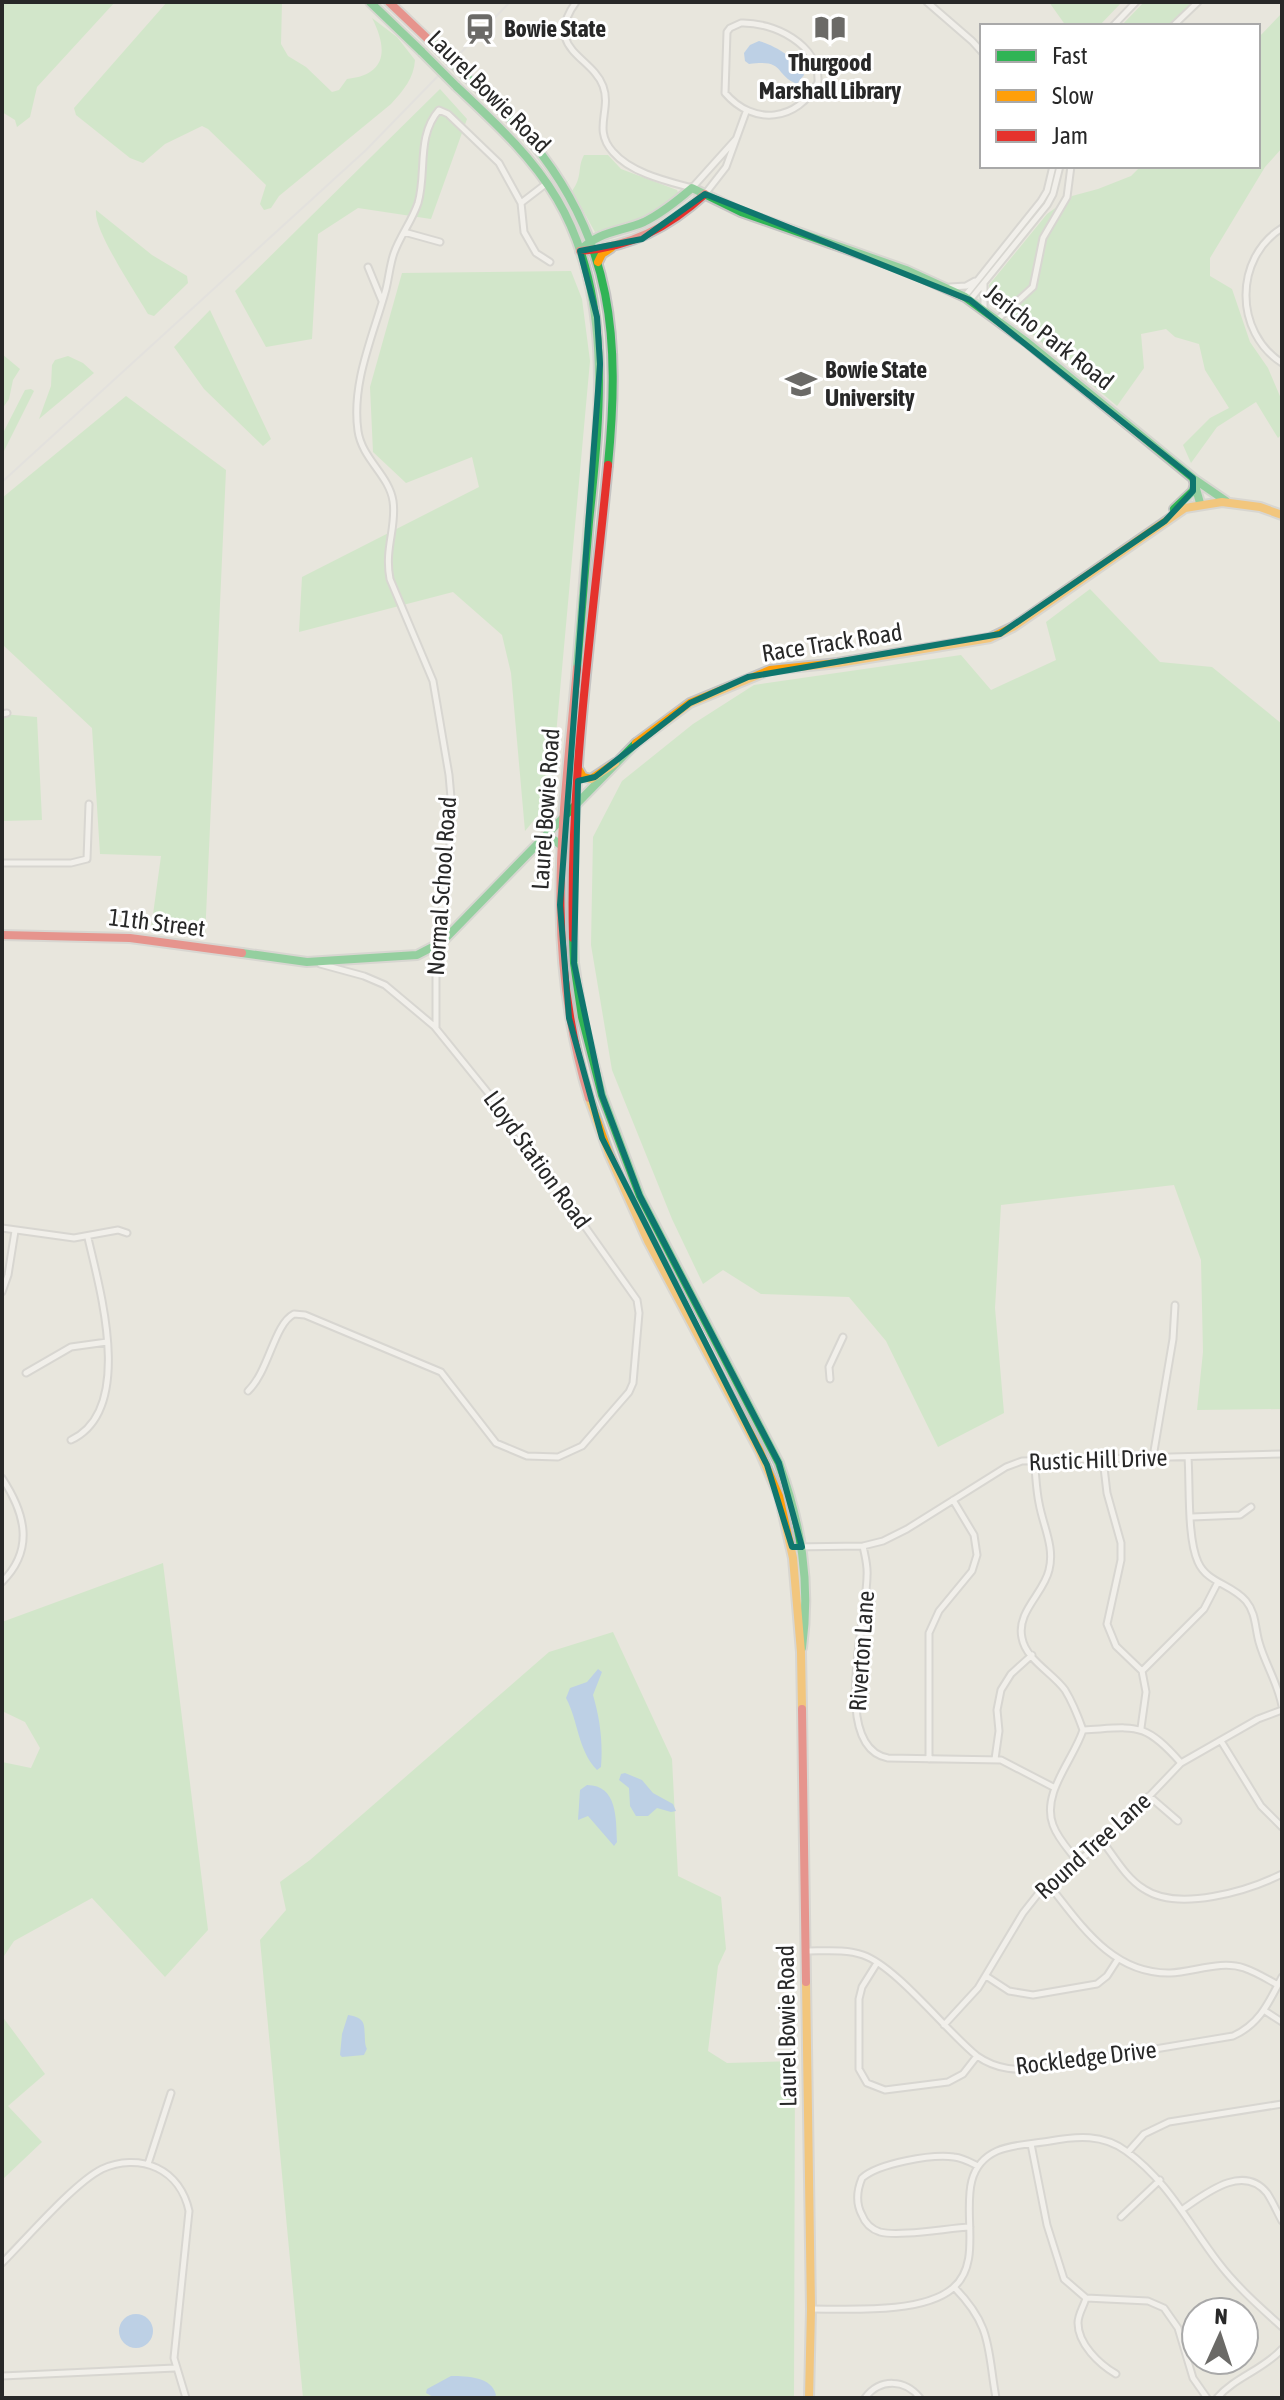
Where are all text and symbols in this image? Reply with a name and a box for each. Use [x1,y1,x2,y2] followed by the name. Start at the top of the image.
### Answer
[813,11,847,45] library icon: Thurgood Marshall Library
[463,12,497,46] station icon: Bowie State
[504,15,606,42] place label: Bowie State
[980,24,1260,168] legend
[423,25,556,158] street label: Laurel Bowie Road
[1052,42,1088,69] text: Fast
[759,49,901,104] place label: Thurgood Marshall Library
[1052,82,1094,109] text: Slow
[1052,122,1088,149] text: Jam
[980,278,1119,395] street label: Jericho Park Road
[825,356,927,411] place label: Bowie State University
[784,367,818,401] school or university icon: Bowie State University
[760,618,904,667] street label: Race Track Road
[526,727,565,891] street label: Laurel Bowie Road
[422,796,461,976] street label: Normal School Road
[107,903,207,942] street label: 11th Street
[478,1086,596,1234] street label: Lloyd Station Road
[1028,1444,1168,1475] street label: Rustic Hill Drive
[844,1590,879,1712] street label: Riverton Lane
[1030,1787,1156,1904] street label: Round Tree Lane
[772,1945,801,2107] street label: Laurel Bowie Road
[1014,2035,1158,2080] street label: Rockledge Drive
[1180,2296,1260,2376] north arrow
[1214,2303,1228,2329] text: N

